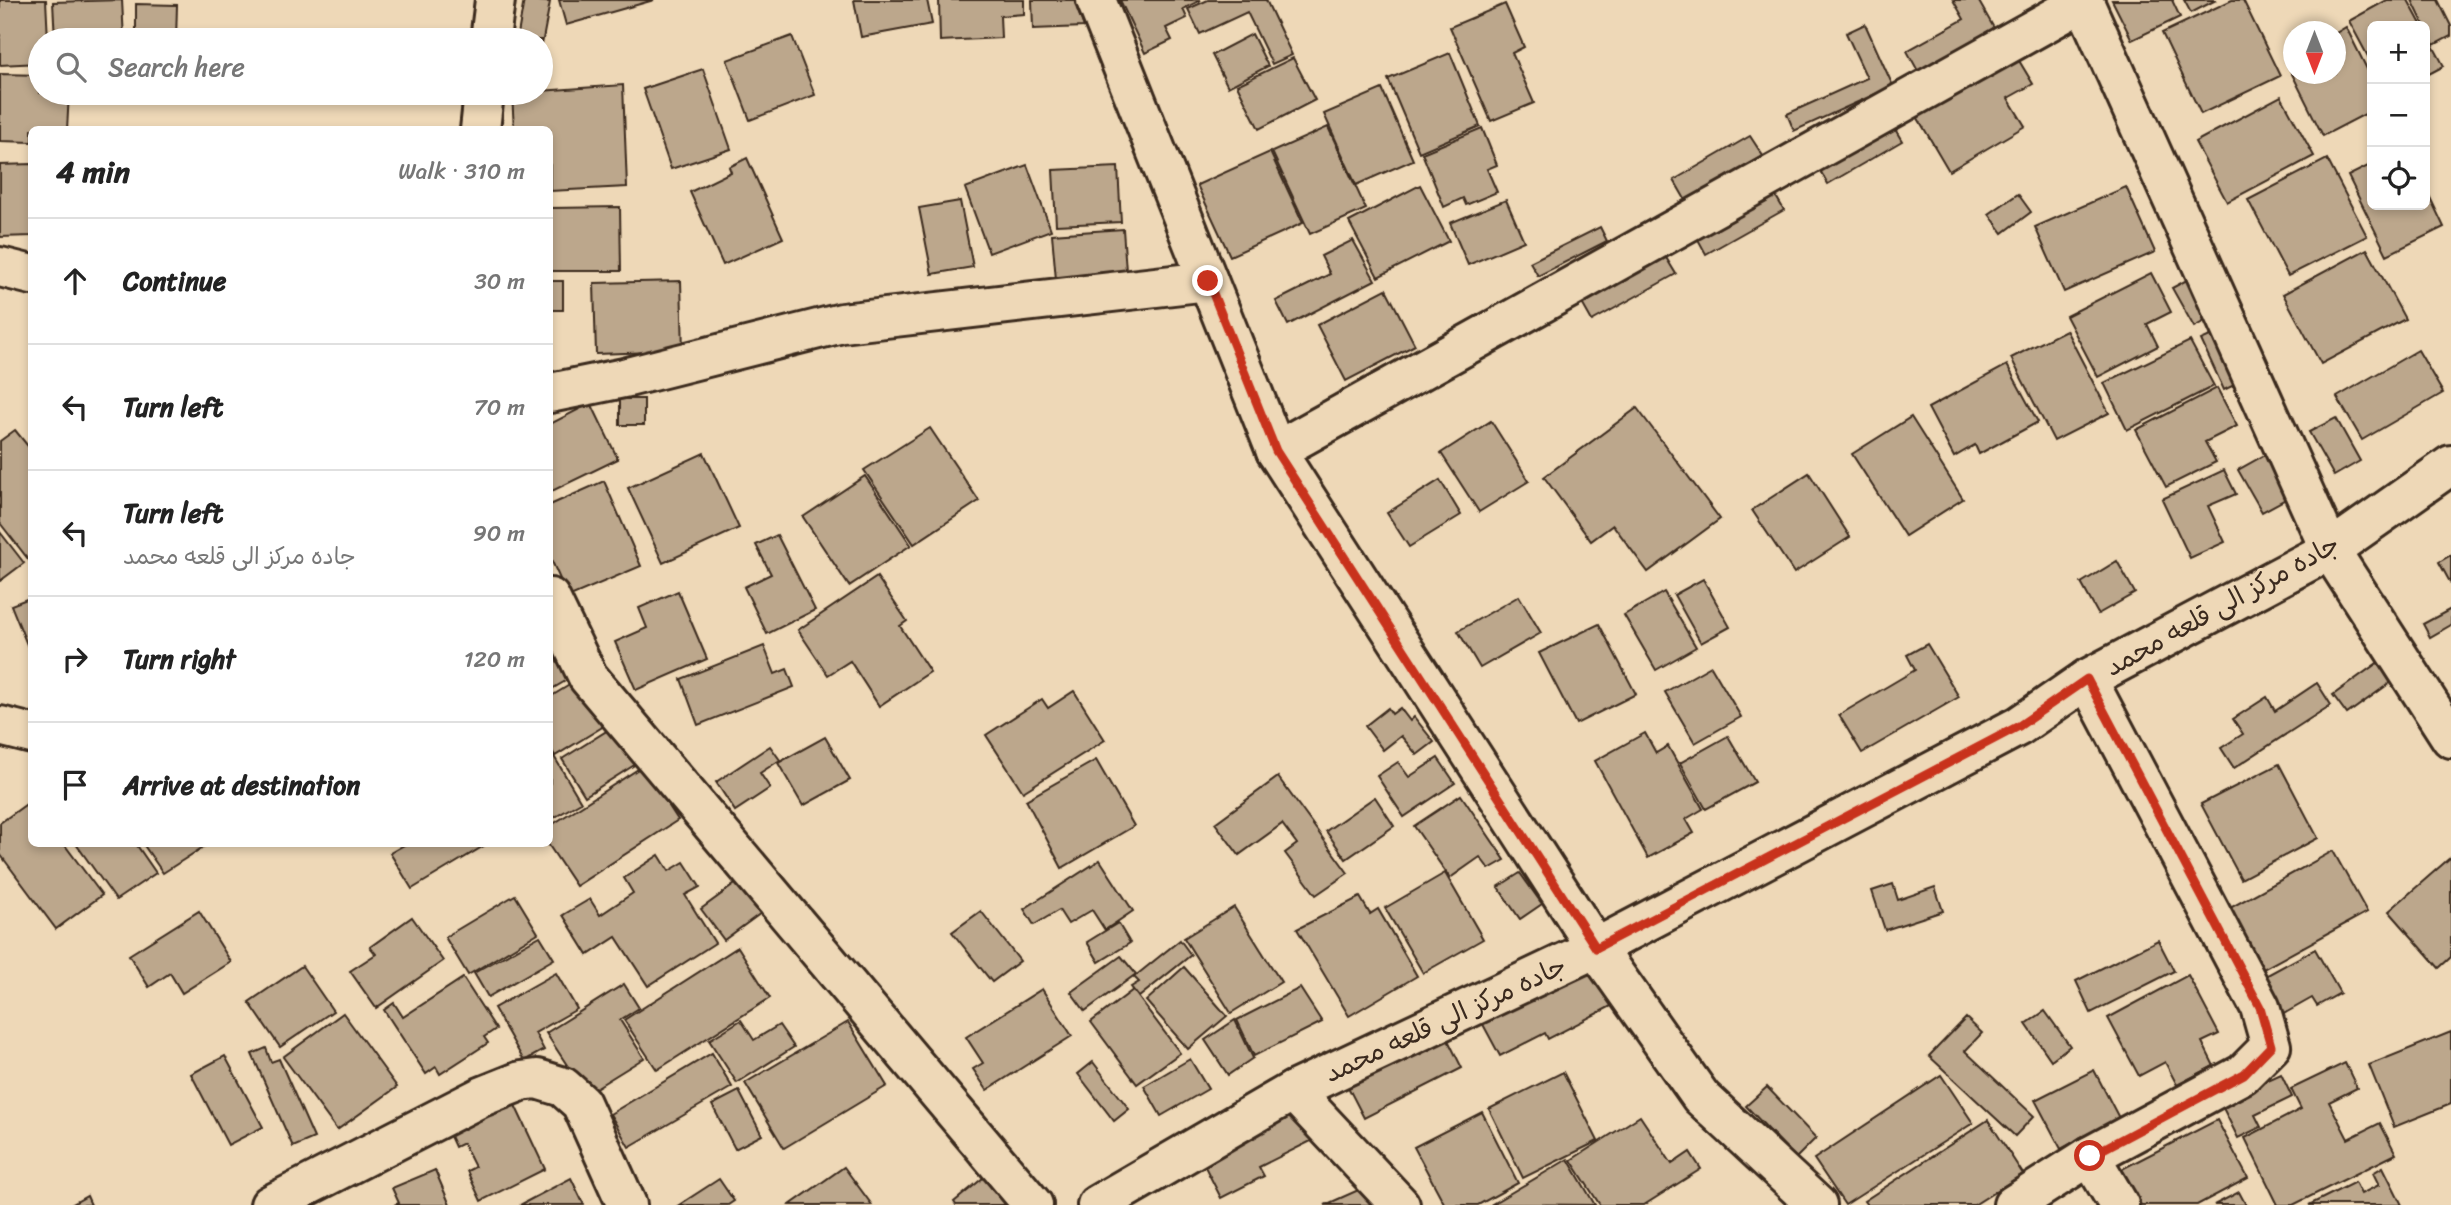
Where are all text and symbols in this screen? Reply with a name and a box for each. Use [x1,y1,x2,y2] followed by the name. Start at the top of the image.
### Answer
[2283,21,2346,84] north arrow
[2367,21,2430,210] map controls
[2367,21,2430,84] button: +
[28,28,553,105] search box
[108,44,245,90] text: Search here
[52,48,90,86] icon: search
[2367,84,2430,147] button: −
[56,145,130,199] text: 4 min
[2367,147,2430,210] button: locate
[398,151,525,192] text: Walk · 310 m
[123,258,226,304] text: Continue
[474,261,525,302] text: 30 m
[56,262,94,300] icon: ahead
[1192,265,1223,296] route end
[123,384,223,430] text: Turn left
[474,387,525,428] text: 70 m
[56,388,94,426] icon: left
[123,490,223,536] text: Turn left
[473,513,525,554] text: 90 m
[56,514,94,552] icon: left
[2096,521,2348,689] street label: جاده مرکز الی قلعه محمد
[123,536,356,577] text: جاده مرکز الی قلعه محمد
[123,636,236,682] text: Turn right
[464,639,525,680] text: 120 m
[56,640,94,678] icon: right
[123,762,360,808] text: Arrive at destination
[56,766,94,804] icon: arrive
[1316,943,1574,1095] street label: جاده مرکز الی قلعه محمد
[2074,1140,2105,1171] route start

